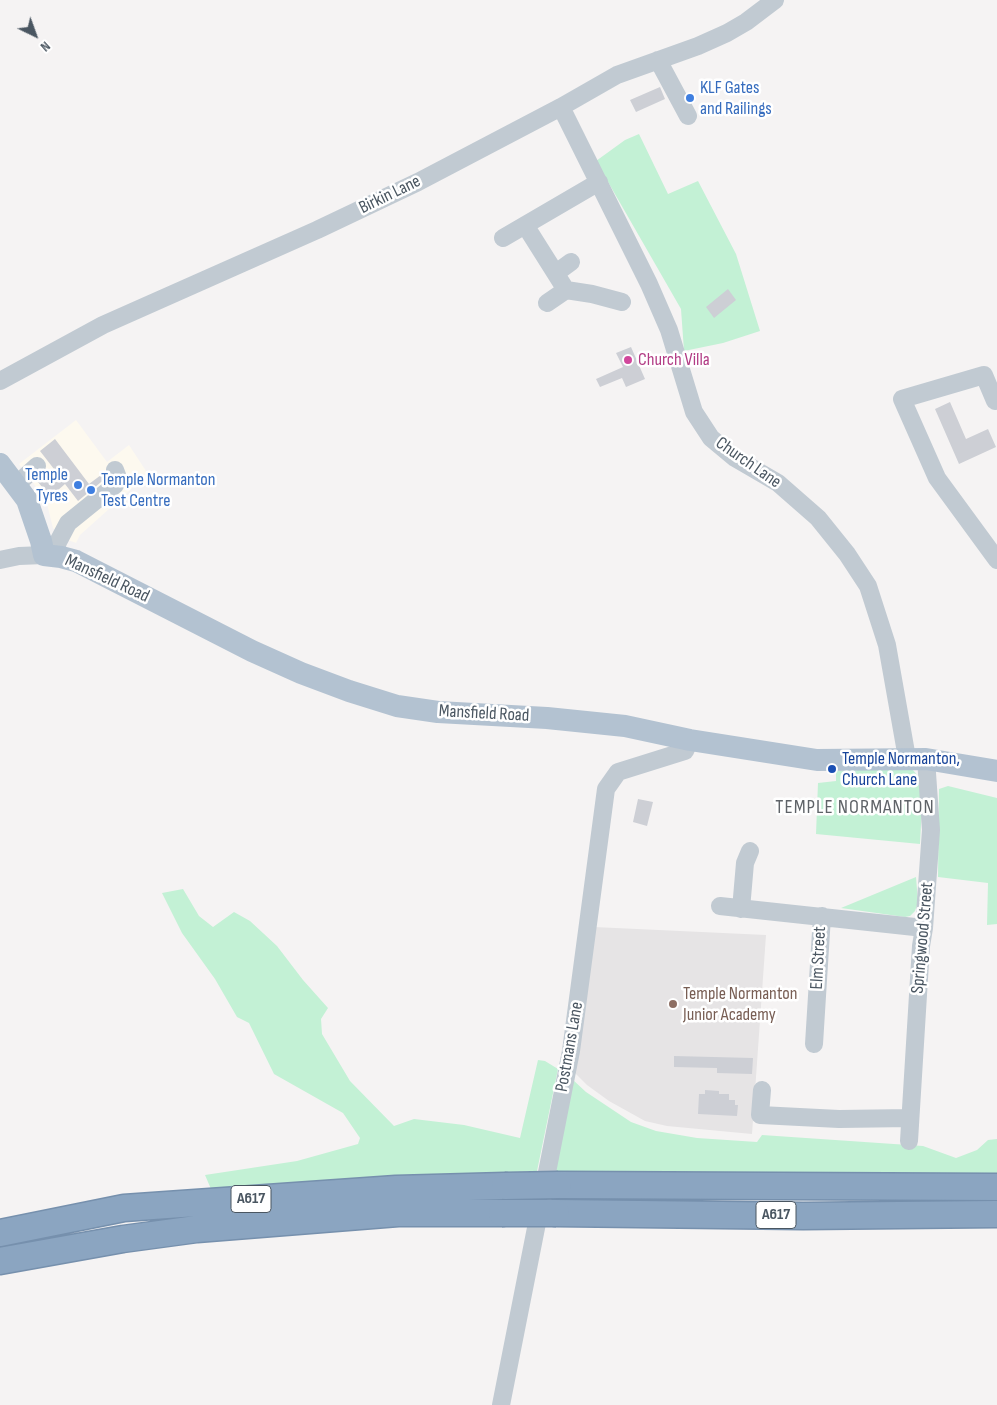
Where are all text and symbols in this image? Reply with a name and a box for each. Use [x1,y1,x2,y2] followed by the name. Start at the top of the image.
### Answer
[10,10,60,60] north arrow
[37,38,54,55] text: N
[700,77,772,120] place label: KLF Gates and Railings
[684,92,696,104] marker: KLF Gates and Railings
[356,171,424,219] street label: Birkin Lane
[638,349,710,371] place label: Church Villa
[622,354,634,366] marker: Church Villa
[711,433,785,493] street label: Church Lane
[25,464,68,506] place label: Temple Tyres
[101,469,215,512] place label: Temple Normanton Test Centre
[72,479,84,491] marker: Temple Tyres
[85,484,97,496] marker: Temple Normanton Test Centre
[61,550,153,608] street label: Mansfield Road
[438,701,530,727] street label: Mansfield Road
[842,748,960,791] place label: Temple Normanton, Church Lane
[826,763,838,775] marker: Temple Normanton, Church Lane
[773,796,937,820] district label: TEMPLE NORMANTON
[907,881,939,995] street label: Springwood Street
[807,926,831,990] street label: Elm Street
[683,983,797,1026] place label: Temple Normanton Junior Academy
[667,998,679,1010] marker: Temple Normanton Junior Academy
[551,1000,589,1094] street label: Postmans Lane
[231,1186,271,1212] road number: A617
[756,1202,796,1228] road number: A617

